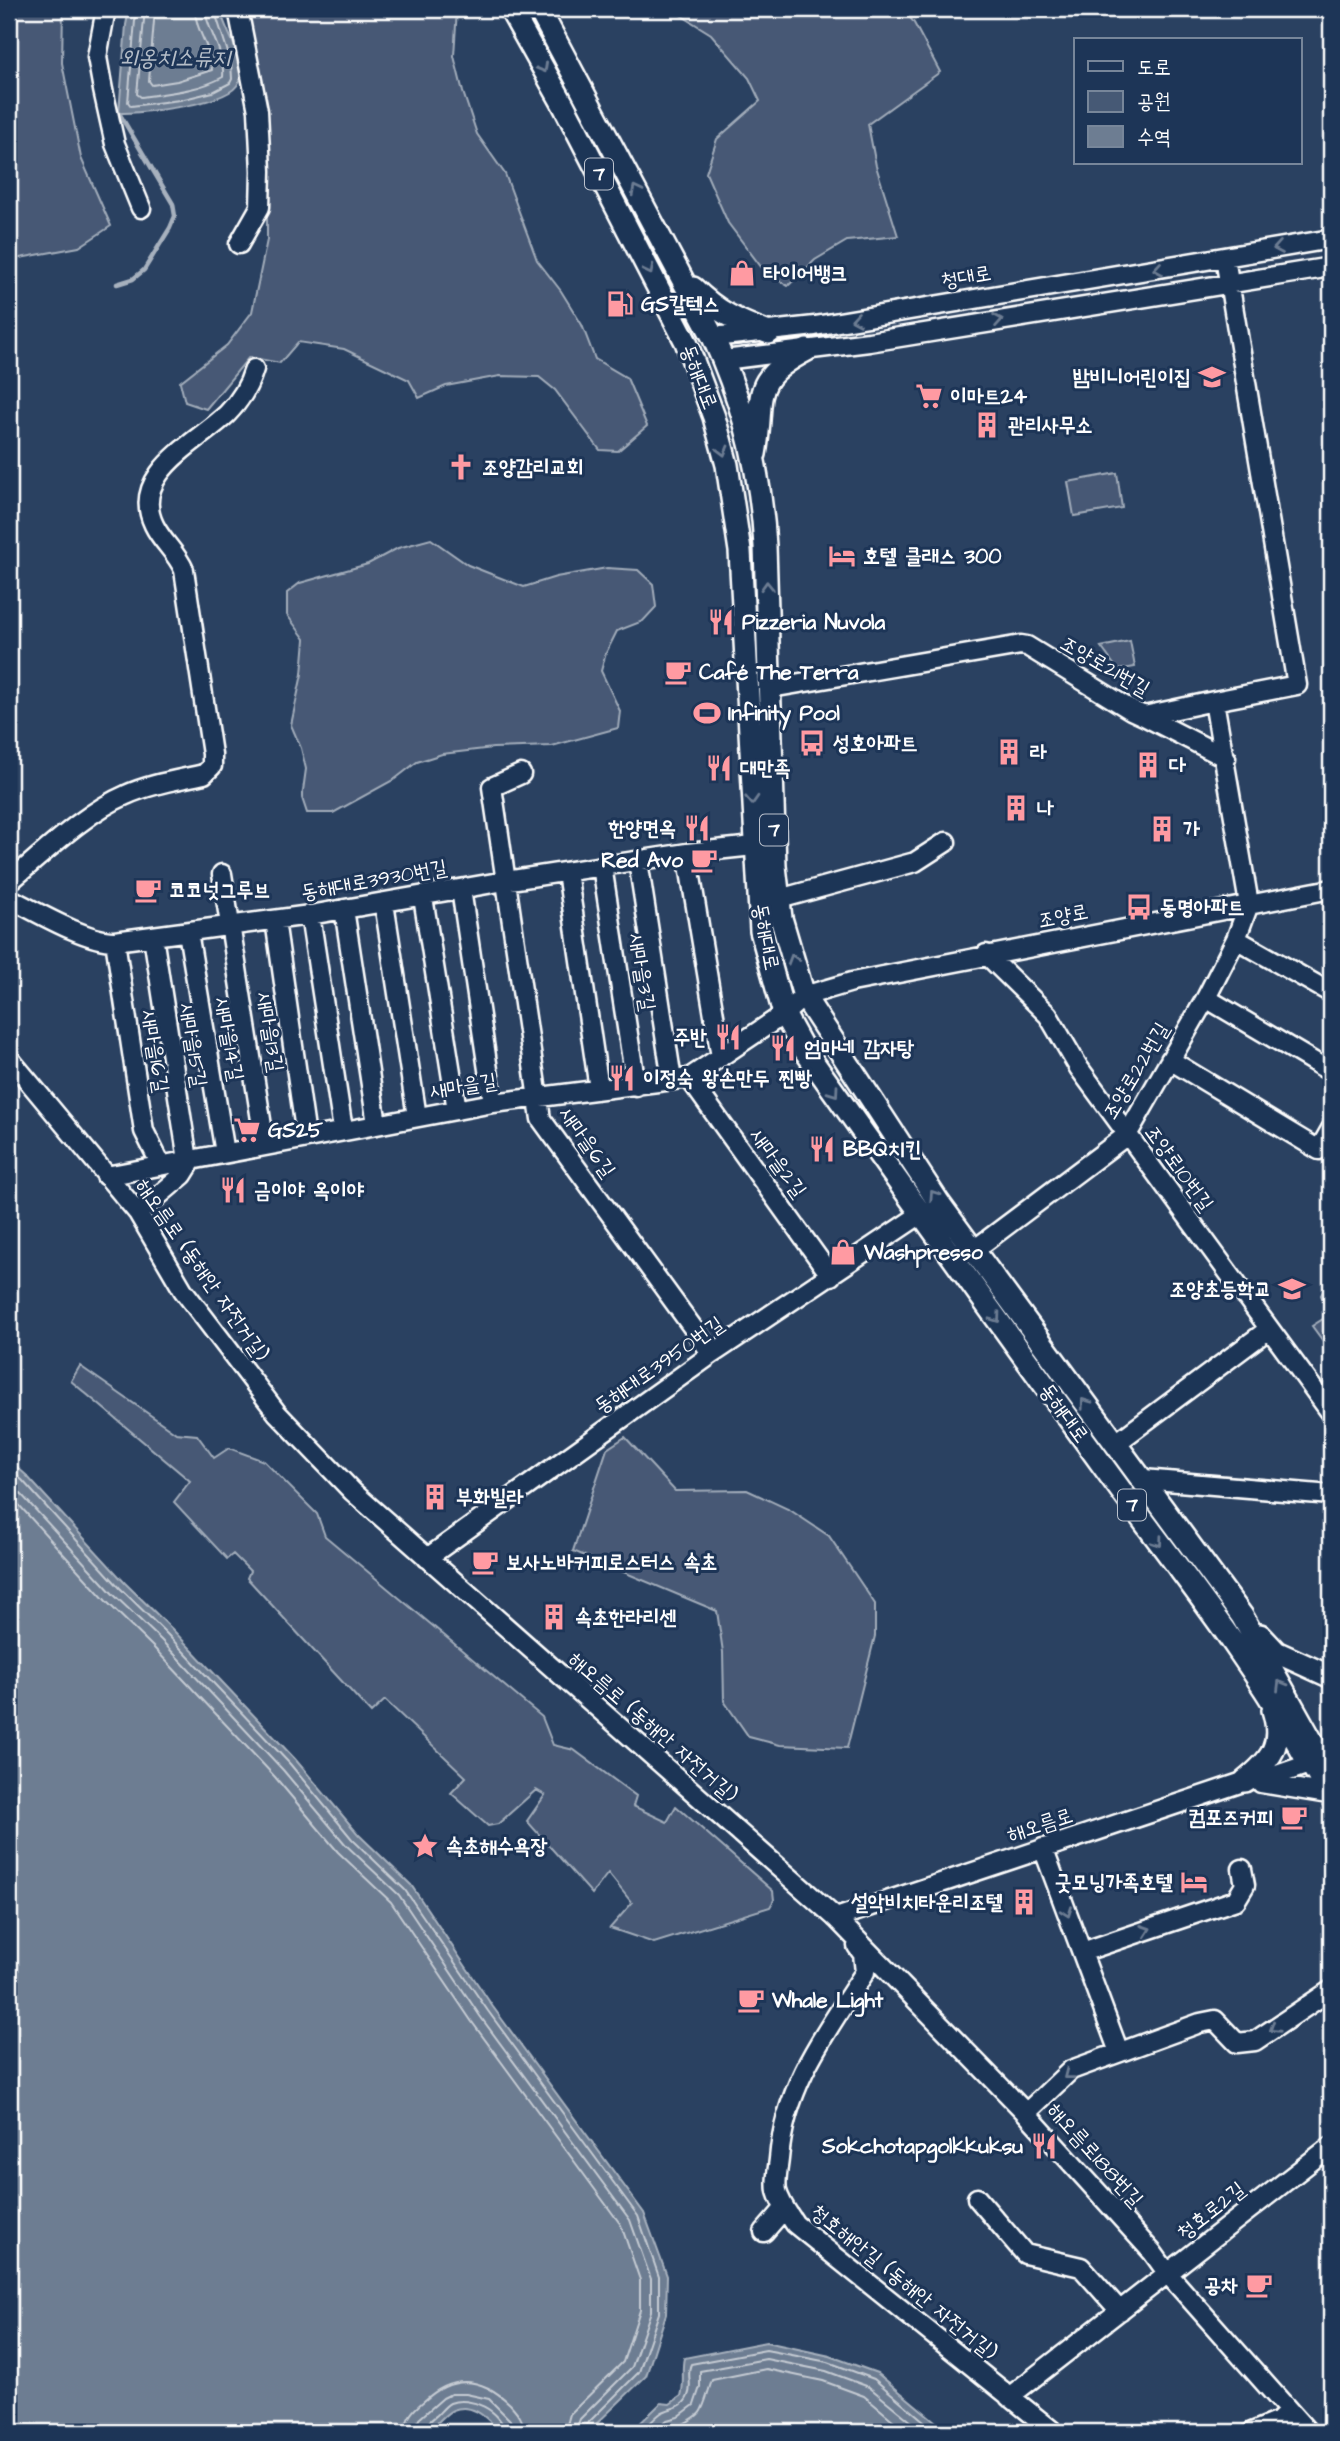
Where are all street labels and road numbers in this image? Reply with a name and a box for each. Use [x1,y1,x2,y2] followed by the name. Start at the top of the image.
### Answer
[585,158,613,190] road number: 7
[939,258,993,296] street label: 청대로
[673,340,725,414] street label: 동해대로
[1055,629,1155,703] street label: 조양로21번길
[760,814,788,846] road number: 7
[299,853,449,907] street label: 동해대로3930번길
[1035,897,1091,935] street label: 조양로
[745,901,787,973] street label: 동해대로
[622,931,662,1013] street label: 새마을3길
[249,990,291,1074] street label: 새마을13길
[207,995,251,1083] street label: 새마을14길
[172,1001,214,1089] street label: 새마을15길
[134,1008,176,1095] street label: 새마을16길
[1096,1017,1176,1125] street label: 조양로22번길
[427,1066,499,1106] street label: 새마을길
[552,1101,622,1183] street label: 새마을6길
[1138,1119,1220,1217] street label: 조양로10번길
[743,1122,813,1204] street label: 새마을2길
[128,1173,276,1367] street label: 해오름로 (동해안 자전거길)
[588,1309,730,1421] street label: 동해대로3950번길
[1032,1377,1096,1449] street label: 동해대로
[1118,1490,1146,1520] road number: 7
[562,1645,744,1809] street label: 해오름로 (동해안 자전거길)
[1003,1801,1077,1849] street label: 해오름로
[1040,2097,1150,2214] street label: 해오름로188번길
[1171,2175,1251,2247] street label: 청호로2길
[804,2197,1004,2367] street label: 청호해안길 (동해안 자전거길)

